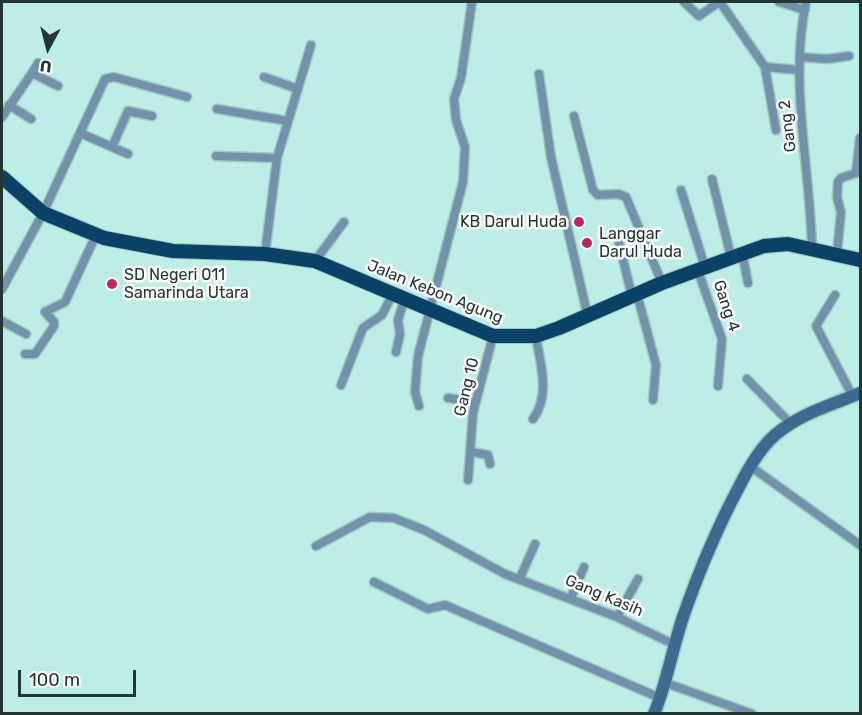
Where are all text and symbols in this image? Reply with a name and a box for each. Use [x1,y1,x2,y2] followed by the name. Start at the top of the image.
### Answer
[18,18,78,78] north arrow
[39,56,53,76] text: U
[775,99,801,153] street label: Gang 2
[460,212,567,232] place label: KB Darul Huda
[572,215,586,229] marker: KB Darul Huda
[599,224,682,262] place label: Langgar Darul Huda
[580,236,594,250] marker: Langgar Darul Huda
[364,256,506,328] street label: Jalan Kebon Agung
[124,265,249,303] place label: SD Negeri 011 Samarinda Utara
[105,277,119,291] marker: SD Negeri 011 Samarinda Utara
[709,278,743,334] street label: Gang 4
[450,356,484,418] street label: Gang 10
[562,571,646,621] street label: Gang Kasih
[21,658,140,696] scale bar
[29,669,80,691] text: 100 m

